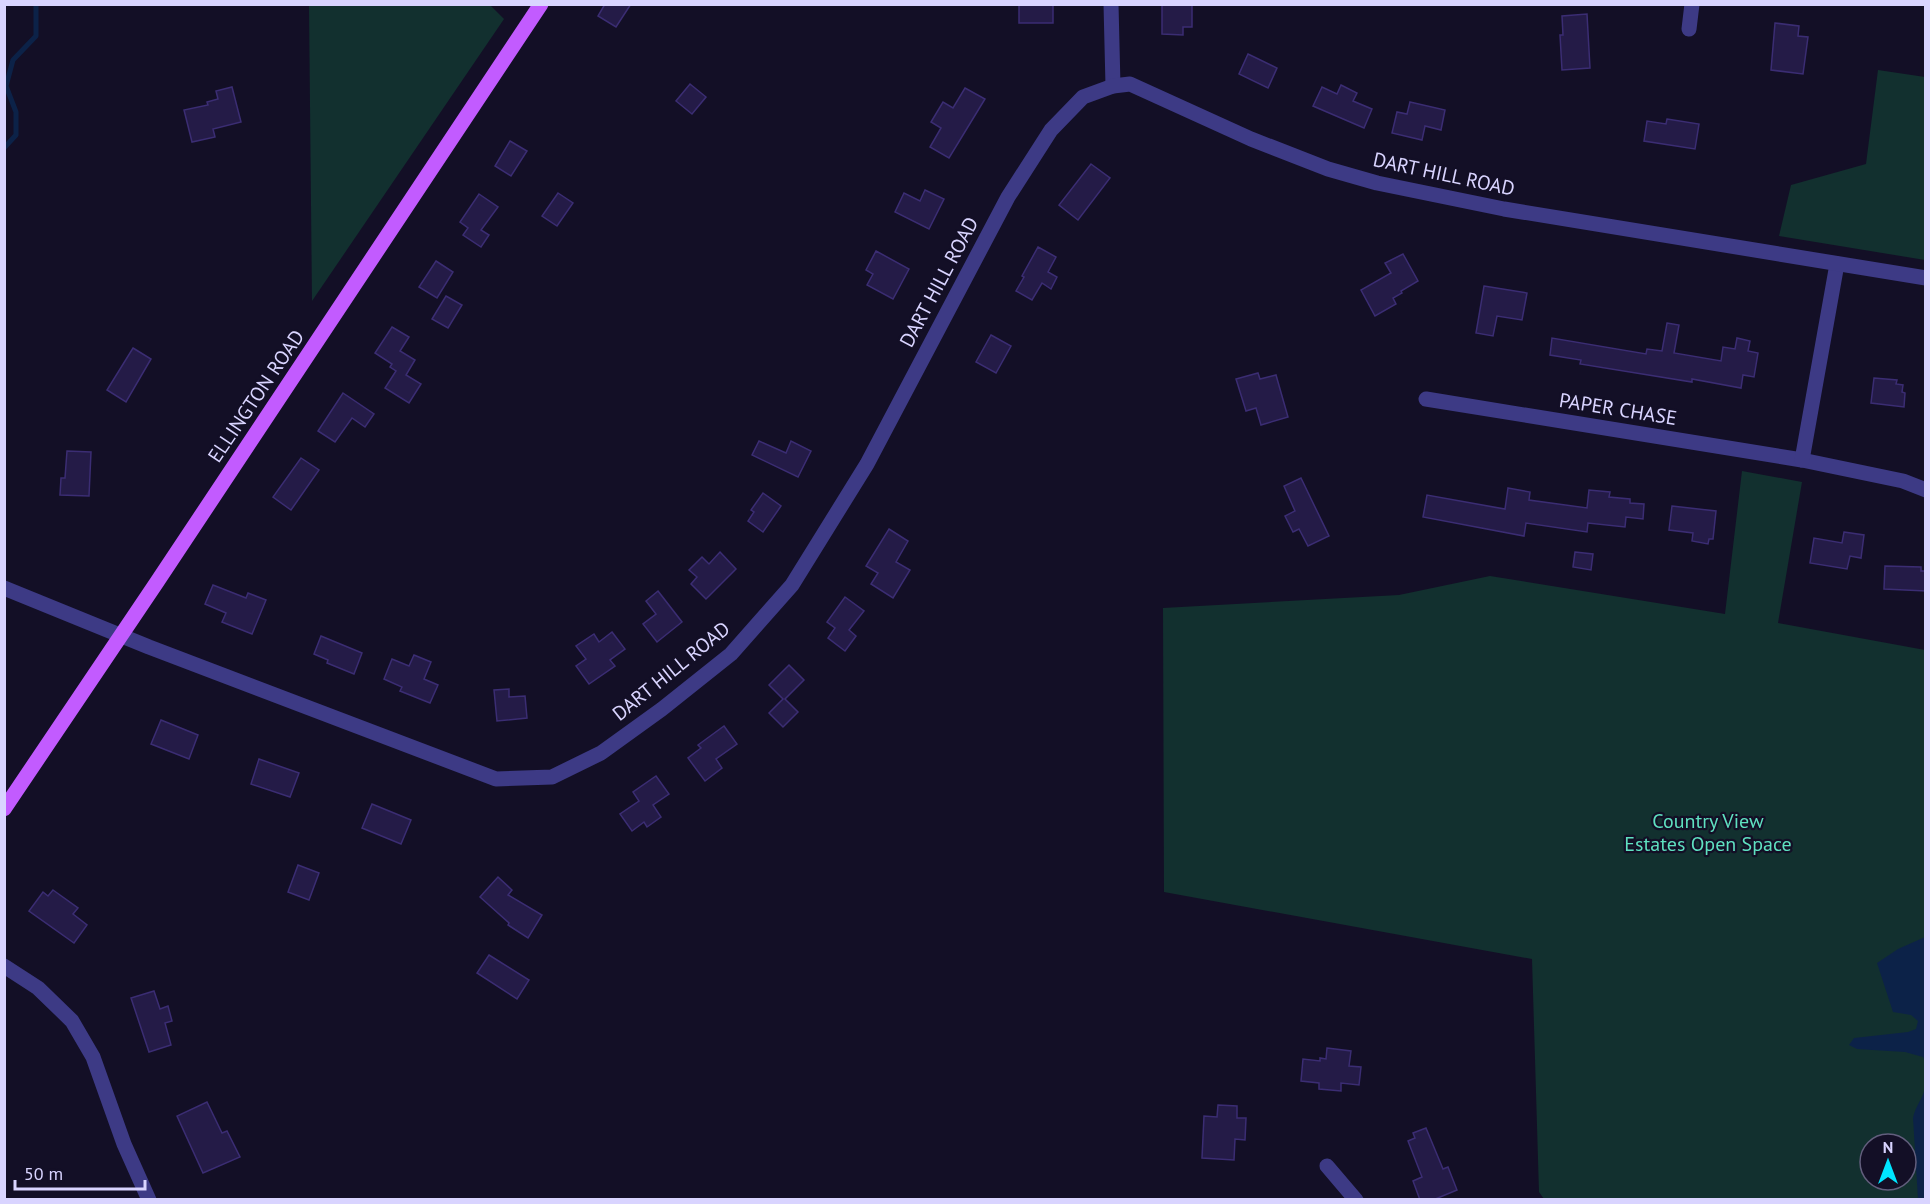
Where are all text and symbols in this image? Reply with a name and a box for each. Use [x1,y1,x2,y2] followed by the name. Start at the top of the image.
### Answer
[1371,146,1517,202] street label: DART HILL ROAD
[894,212,984,352] street label: DART HILL ROAD
[202,325,310,467] street label: ELLINGTON ROAD
[1557,387,1679,431] street label: PAPER CHASE
[607,616,735,726] street label: DART HILL ROAD
[1624,808,1792,857] park label: Country View Estates Open Space
[1858,1132,1918,1192] north arrow
[1883,1137,1893,1157] text: N
[15,1153,146,1191] scale bar
[24,1162,63,1185] text: 50 m

